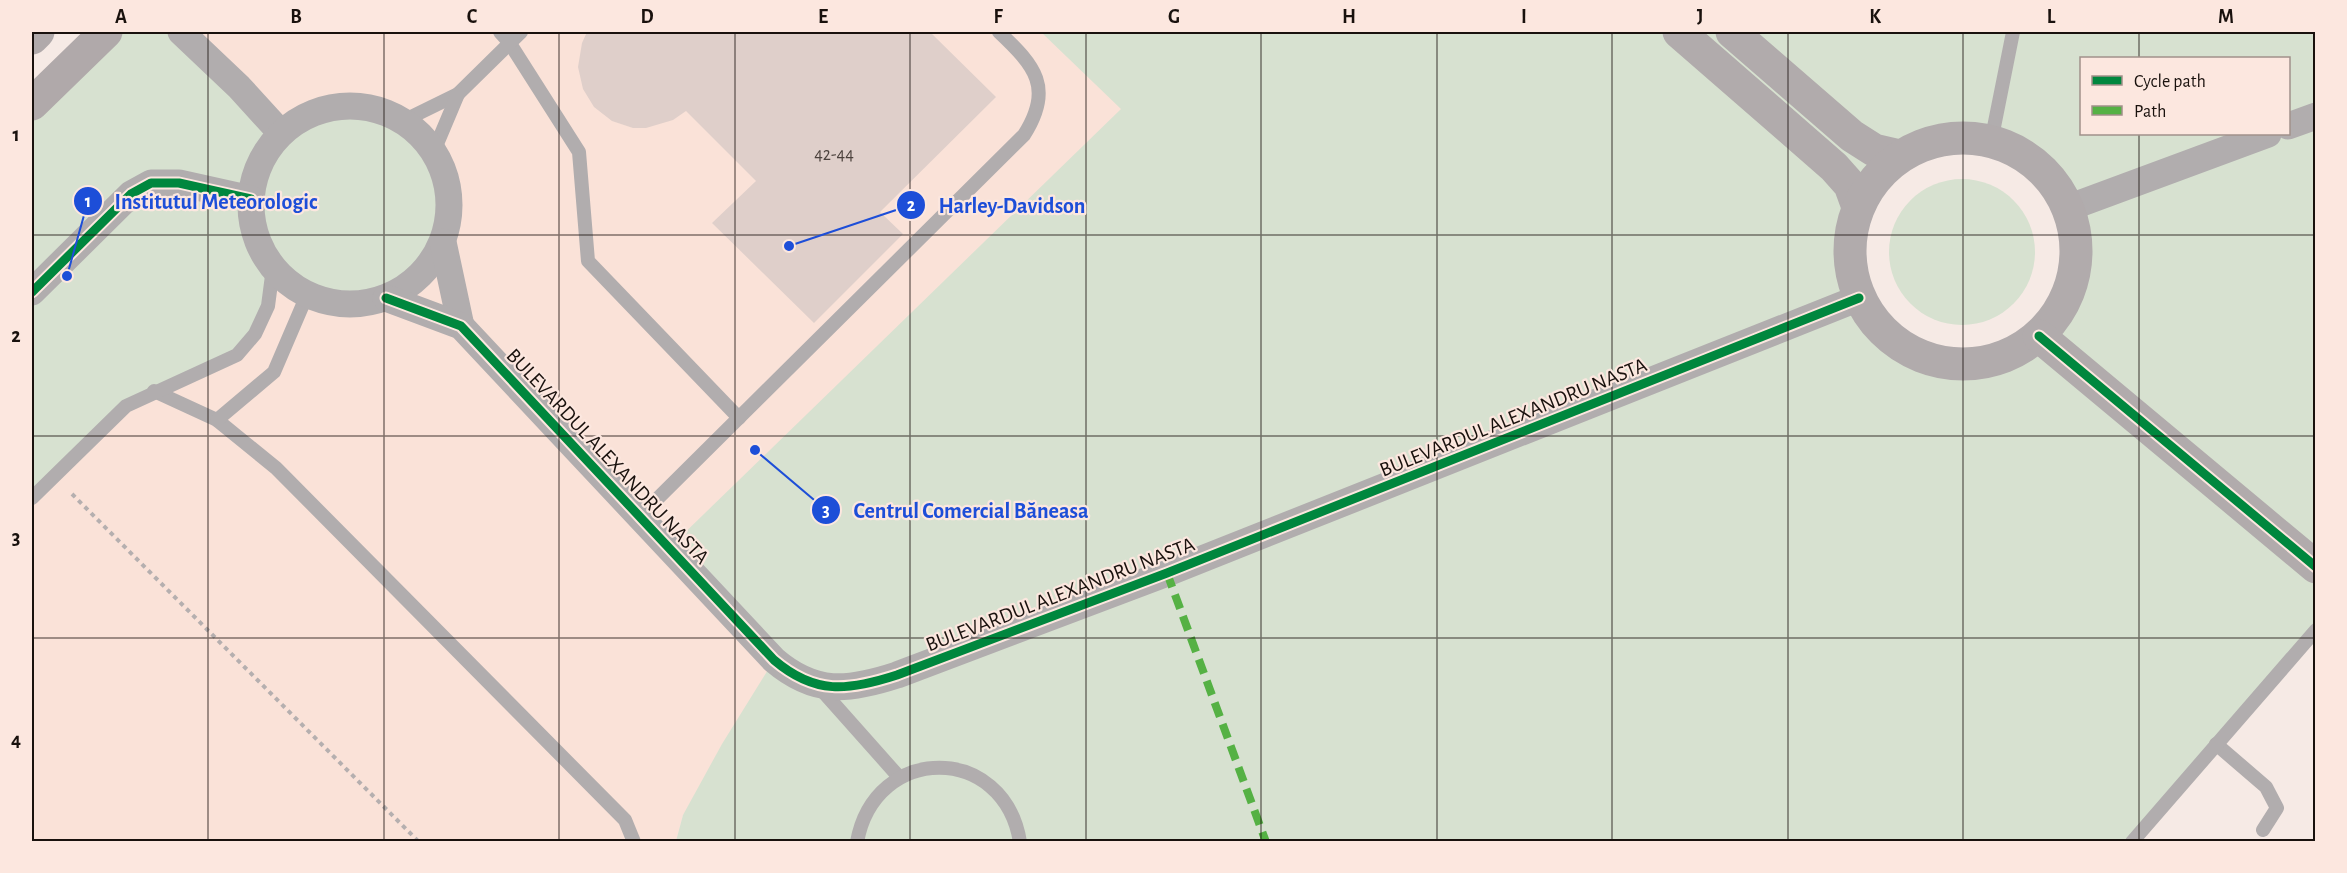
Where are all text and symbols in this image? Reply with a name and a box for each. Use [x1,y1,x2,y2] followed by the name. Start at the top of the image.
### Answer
[115,7,127,27] text: A
[290,7,302,27] text: B
[467,7,478,27] text: C
[640,7,654,27] text: D
[818,7,828,27] text: E
[993,7,1003,27] text: F
[1168,7,1180,27] text: G
[1342,7,1356,27] text: H
[1521,7,1527,27] text: I
[1697,7,1703,27] text: J
[1869,7,1881,27] text: K
[2047,7,2056,27] text: L
[2218,7,2234,27] text: M
[2080,57,2290,135] legend
[2134,73,2206,91] text: Cycle path
[2134,103,2166,121] text: Path
[12,125,20,145] text: 1
[814,146,854,164] house number: 42-44
[73,181,330,221] callout: Institutul Meteorologic
[896,185,1097,225] callout: Harley-Davidson
[115,191,318,213] text: Institutul Meteorologic
[85,193,91,211] text: 1
[939,195,1085,218] text: Harley-Davidson
[907,197,916,215] text: 2
[11,326,21,346] text: 2
[502,345,713,568] street label: BULEVARDUL ALEXANDRU NASTA
[1377,354,1650,481] street label: BULEVARDUL ALEXANDRU NASTA
[811,490,1101,530] callout: Centrul Comercial Băneasa
[853,500,1089,522] text: Centrul Comercial Băneasa
[822,502,830,520] text: 3
[12,528,20,548] text: 3
[923,533,1197,656] street label: BULEVARDUL ALEXANDRU NASTA
[11,730,21,750] text: 4

